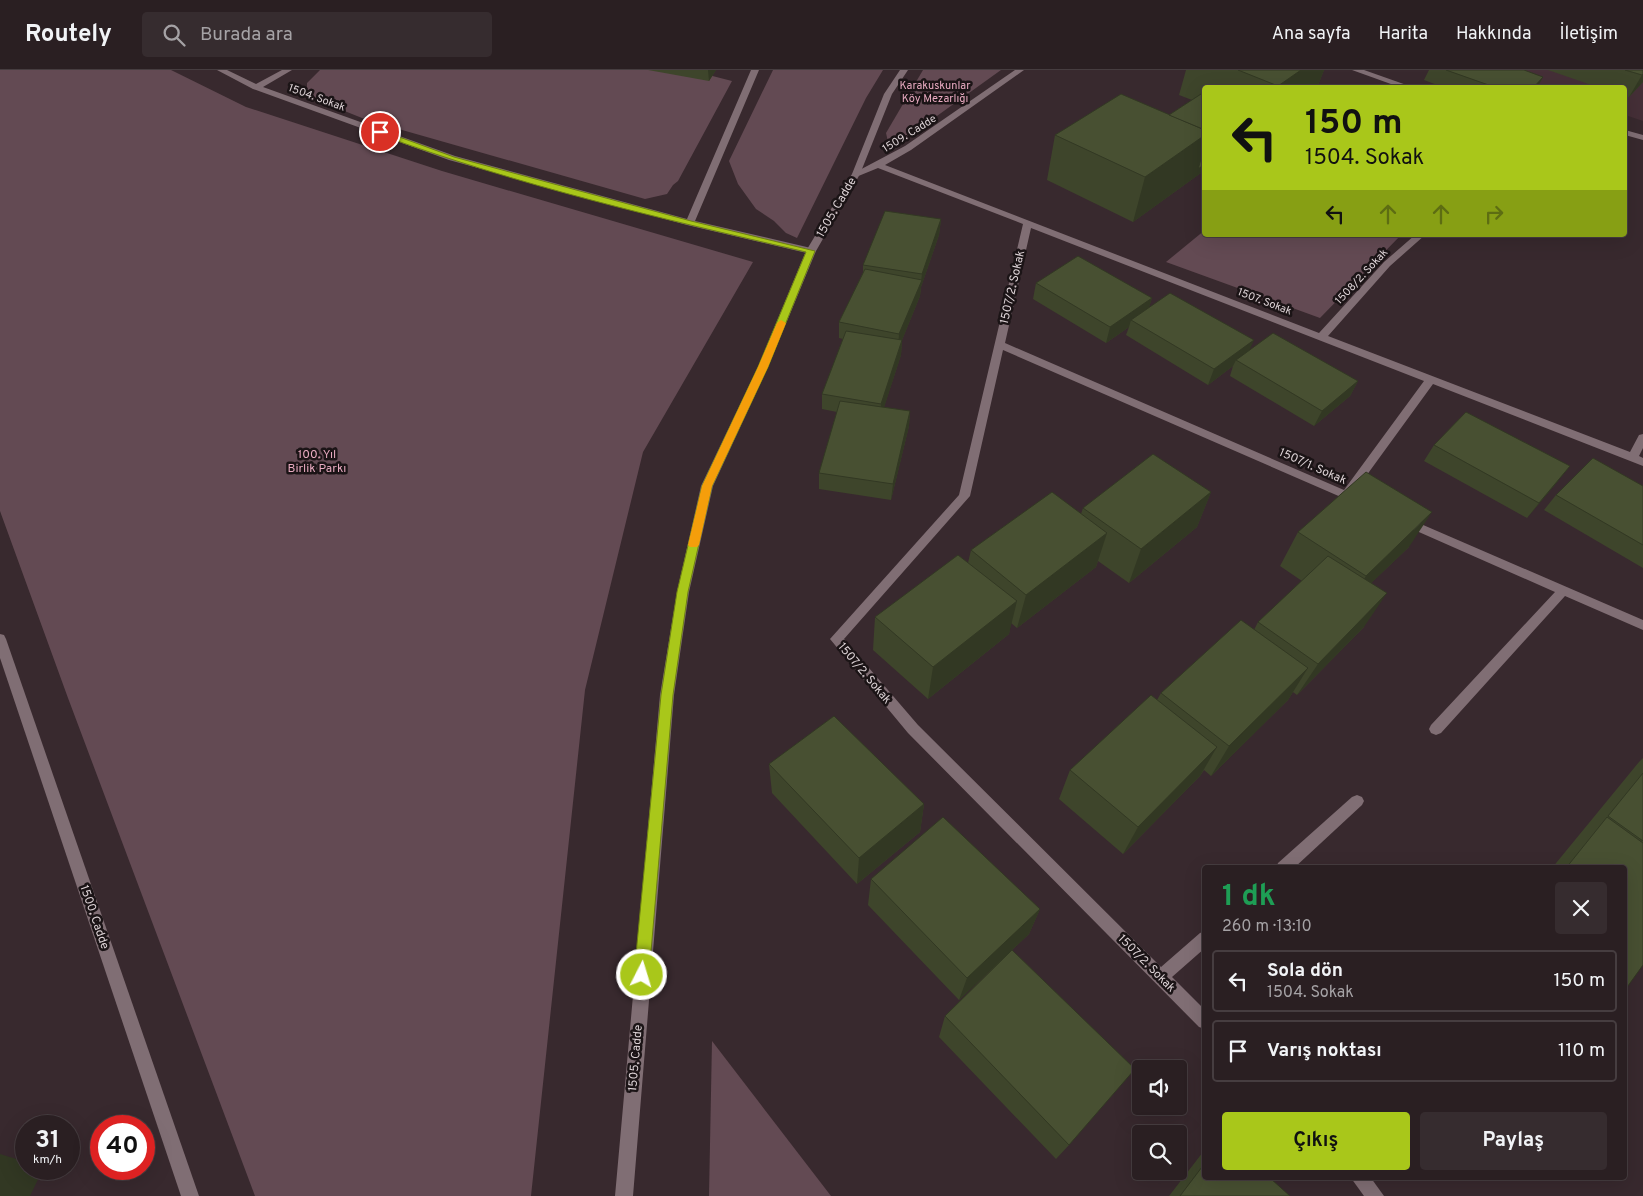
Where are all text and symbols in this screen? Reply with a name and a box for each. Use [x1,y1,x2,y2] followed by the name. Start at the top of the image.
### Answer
[142,12,492,57] search box
[25,20,112,50] text: Routely
[160,21,188,49] icon: search
[200,23,293,47] text: Burada ara
[1272,23,1351,46] text: Ana sayfa
[1379,23,1428,46] text: Harita
[1456,23,1531,46] text: Hakkında
[1559,23,1618,46] text: İletişim
[899,79,971,106] park label: Karakuskunlar Köy Mezarlığı
[286,81,347,115] street label: 1504. Sokak
[1305,102,1403,146] text: 150 m
[1222,105,1287,170] icon: left
[359,111,401,153] pin
[880,112,939,156] street label: 1509. Cadde
[366,118,394,146] icon: arrive
[1305,145,1424,172] text: 1504. Sokak
[813,175,860,240] street label: 1505. Cadde
[1321,200,1349,228] icon: left
[1374,200,1402,228] icon: ahead
[1427,200,1455,228] icon: ahead
[1480,200,1508,228] icon: right
[1332,246,1391,308] street label: 1508/2. Sokak
[997,249,1029,326] street label: 1507/2. Sokak
[1235,285,1294,319] street label: 1507. Sokak
[1276,445,1349,489] street label: 1507/1. Sokak
[288,447,346,477] park label: 100. Yıl Birlik Parkı
[834,640,895,708] street label: 1507/2. Sokak
[1222,879,1276,916] text: 1 dk
[1555,882,1607,934] button: close
[76,883,113,952] street label: 1500. Cadde
[1222,917,1312,937] text: 260 m · 13:10
[1114,931,1179,996] street label: 1507/2. Sokak
[615,948,667,1000] position arrow
[1267,959,1343,983] text: Sola dön
[1224,967,1252,995] icon: left
[1553,969,1605,993] text: 150 m
[1267,983,1354,1003] text: 1504. Sokak
[625,1024,647,1092] street label: 1505. Cadde
[1224,1037,1252,1065] icon: arrive
[1267,1039,1382,1063] text: Varış noktası
[1558,1039,1605,1063] text: 110 m
[1132,1060,1187,1180] map controls
[1132,1060,1187,1115] button: sound
[1222,1112,1410,1170] button: Çıkış
[1420,1112,1607,1170] button: Paylaş
[90,1115,155,1180] speed limit sign: 40
[35,1125,60,1157] text: 31
[1132,1125,1187,1180] button: search
[33,1152,62,1168] text: km/h

